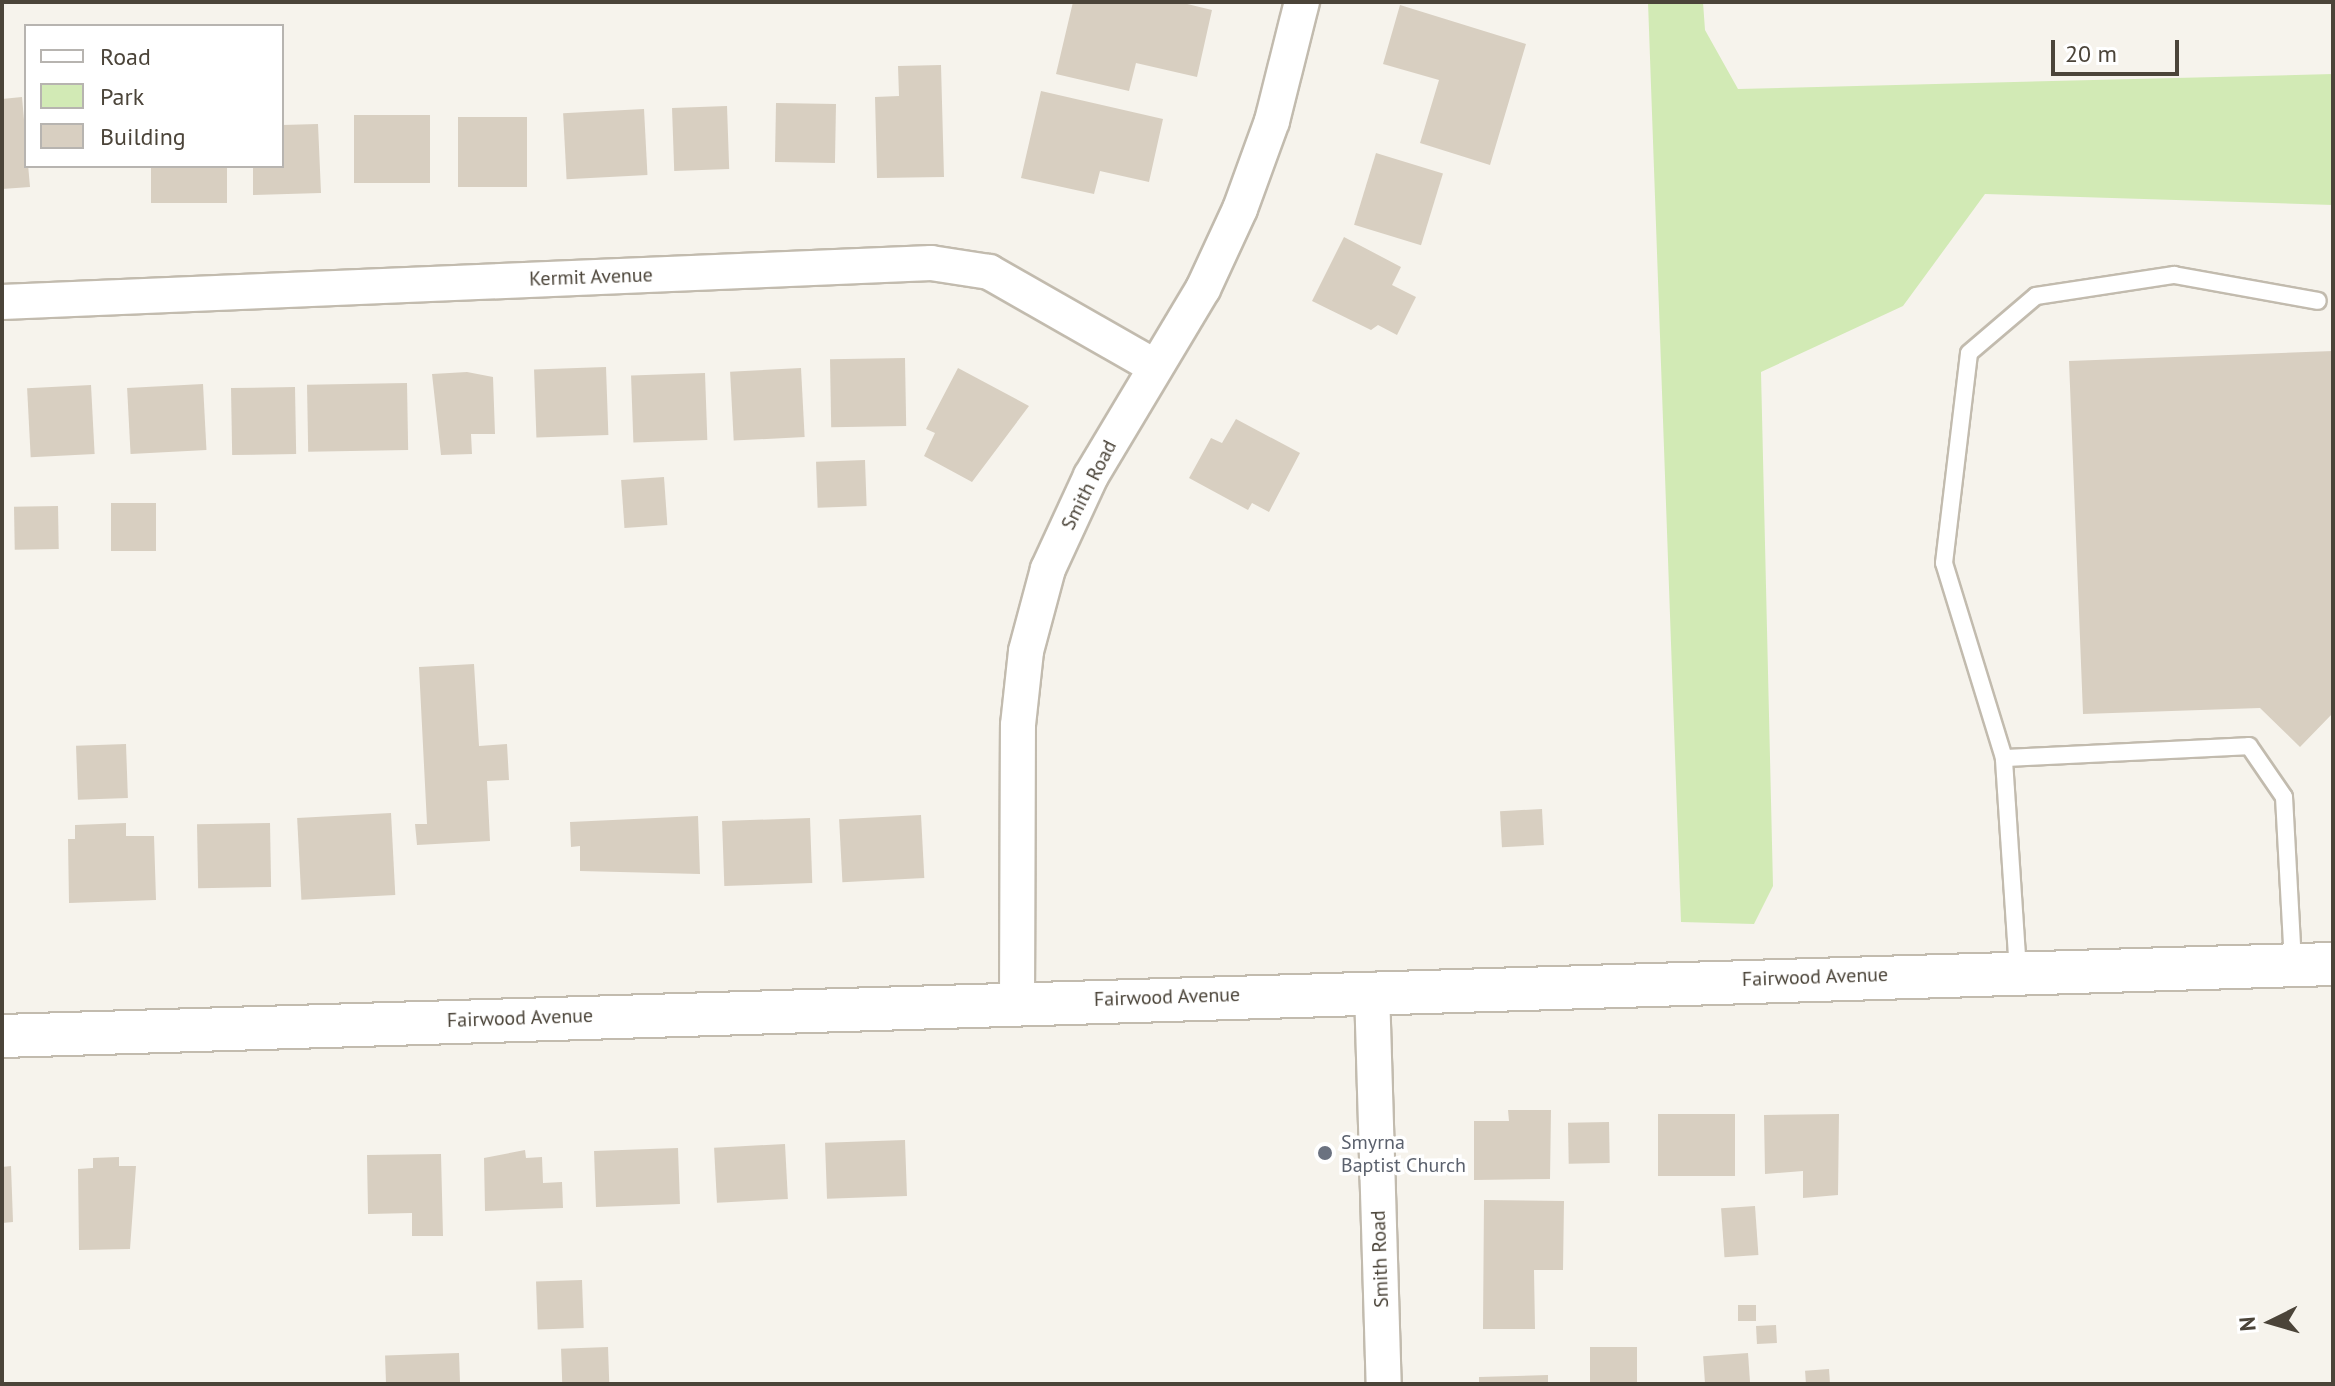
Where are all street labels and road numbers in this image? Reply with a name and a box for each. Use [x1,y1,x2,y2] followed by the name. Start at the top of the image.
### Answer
[528,263,654,291] street label: Kermit Avenue
[1056,436,1122,534] street label: Smith Road
[1741,962,1889,992] street label: Fairwood Avenue
[1093,982,1241,1012] street label: Fairwood Avenue
[446,1003,594,1033] street label: Fairwood Avenue
[1366,1210,1394,1308] street label: Smith Road

